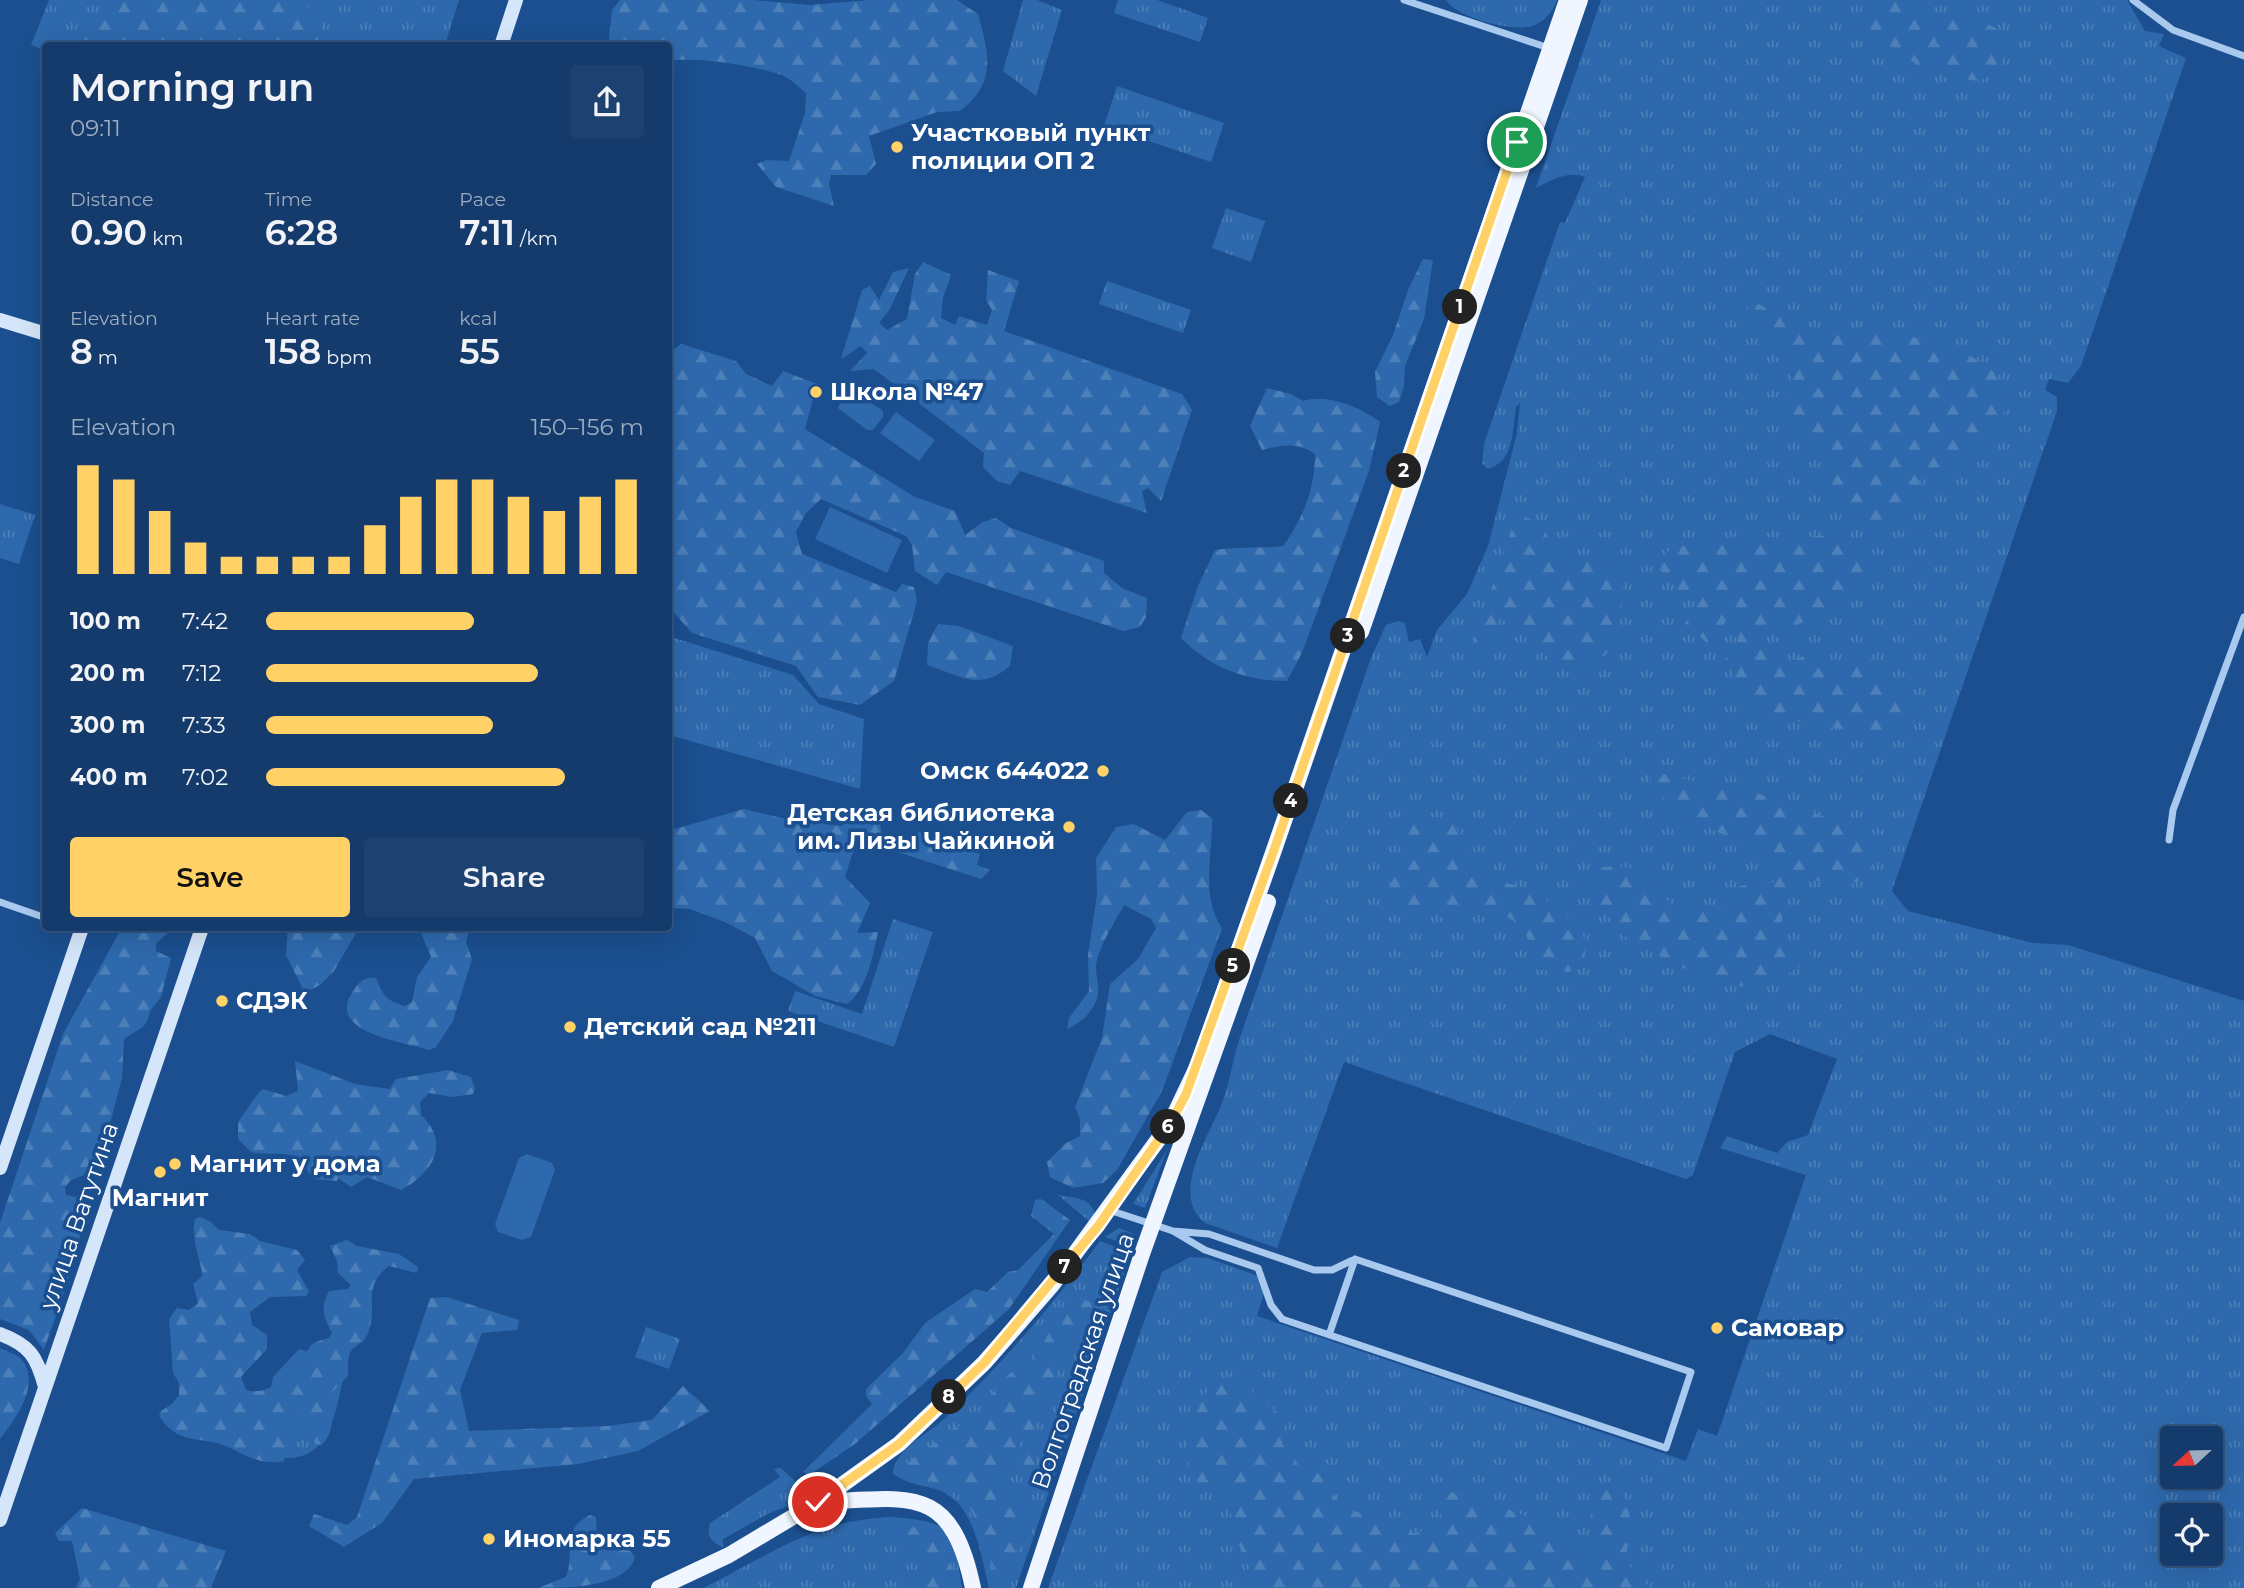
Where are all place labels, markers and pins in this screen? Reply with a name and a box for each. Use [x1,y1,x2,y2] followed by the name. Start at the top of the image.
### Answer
[1487,112,1547,172] pin
[911,118,1151,175] place label: Участковый пункт полиции ОП 2
[889,139,905,155] marker: Участковый пункт полиции ОП 2
[1442,290,1478,324] pin: 1
[830,377,984,406] place label: Школа №47
[808,384,824,400] marker: Школа №47
[1386,454,1422,489] pin: 2
[1330,618,1366,654] pin: 3
[920,756,1089,785] place label: Омск 644022
[1095,763,1111,779] marker: Омск 644022
[1274,784,1308,818] pin: 4
[787,798,1055,855] place label: Детская библиотека им. Лизы Чайкиной
[1061,819,1077,835] marker: Детская библиотека им. Лизы Чайкиной
[1216,948,1250,984] pin: 5
[236,986,308,1015] place label: СДЭК
[214,993,230,1009] marker: СДЭК
[584,1012,817,1041] place label: Детский сад №211
[562,1019,578,1035] marker: Детский сад №211
[1150,1110,1186,1144] pin: 6
[189,1149,380,1178] place label: Магнит у дома
[167,1156,183,1172] marker: Магнит у дома
[152,1164,168,1180] marker: Магнит
[112,1183,208,1212] place label: Магнит
[1048,1250,1082,1284] pin: 7
[1731,1313,1844,1342] place label: Самовар
[1709,1320,1725,1336] marker: Самовар
[932,1380,967,1414] pin: 8
[788,1472,848,1532] pin
[503,1524,671,1553] place label: Иномарка 55
[481,1531,497,1547] marker: Иномарка 55

